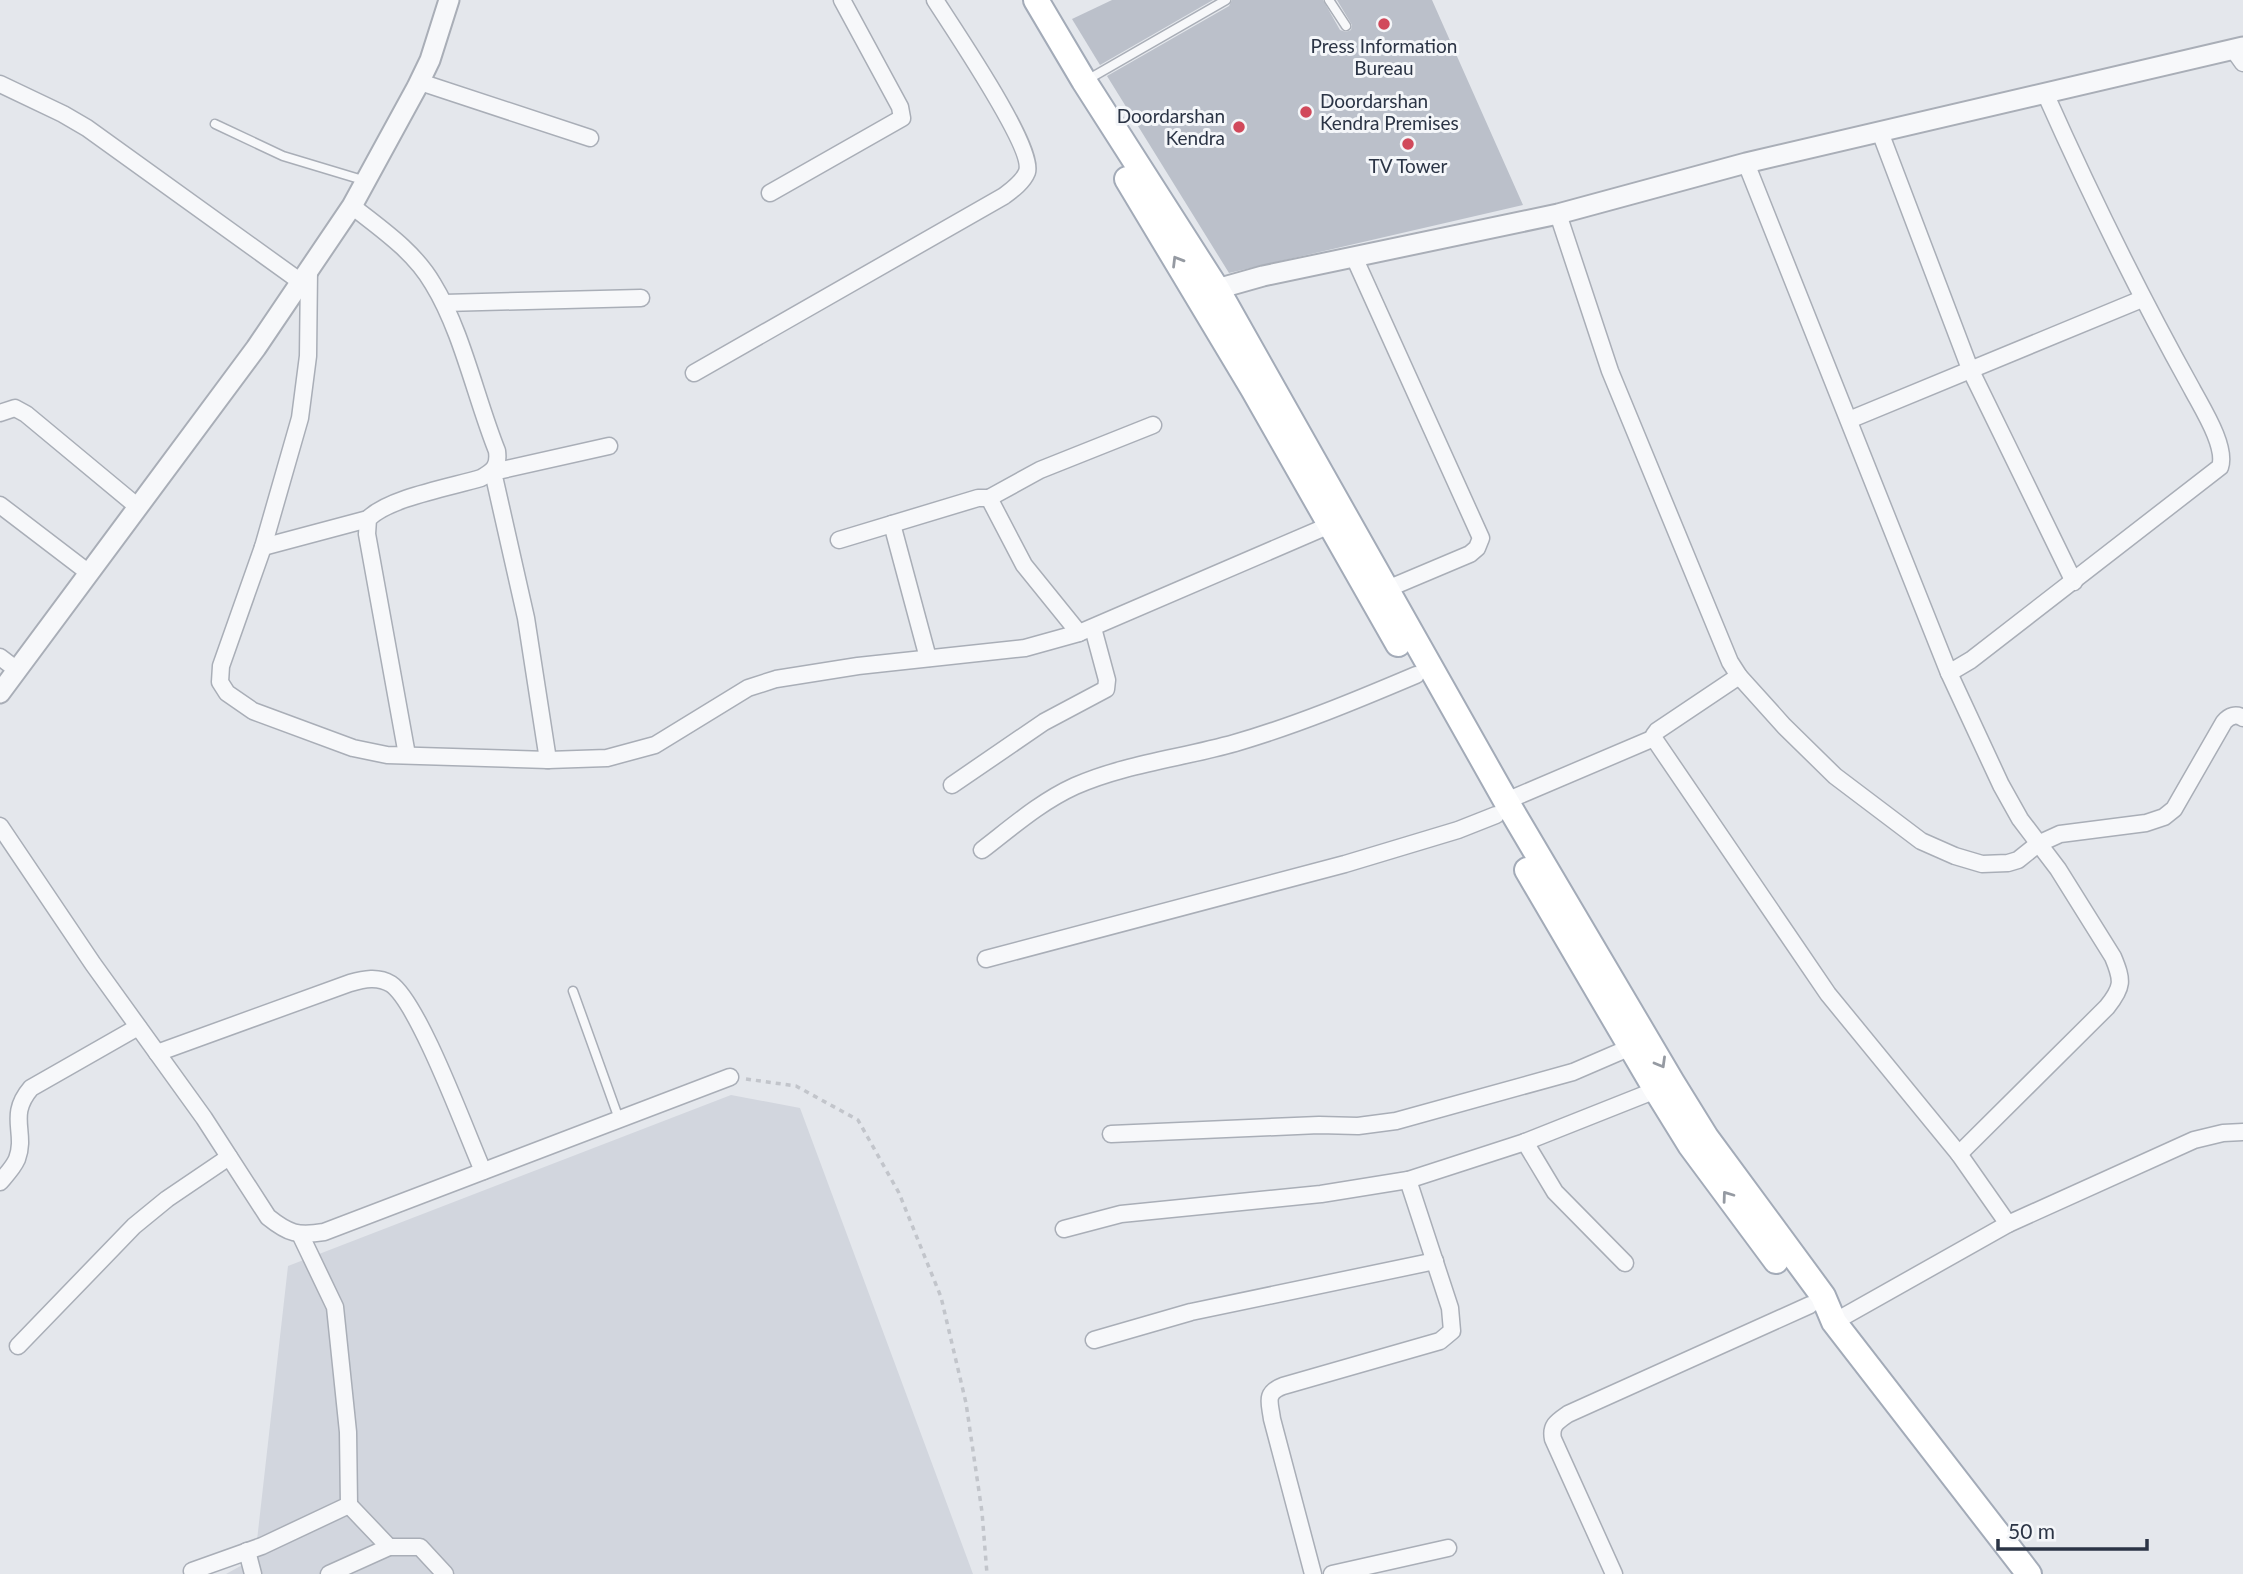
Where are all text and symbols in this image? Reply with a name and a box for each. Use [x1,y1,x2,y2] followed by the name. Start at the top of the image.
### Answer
[1376,16,1392,32] marker: Press Information Bureau
[1311,34,1457,79] place label: Press Information Bureau
[1320,89,1459,134] place label: Doordarshan Kendra Premises
[1117,104,1225,149] place label: Doordarshan Kendra
[1298,104,1314,120] marker: Doordarshan Kendra Premises
[1231,119,1247,135] marker: Doordarshan Kendra
[1400,136,1416,152] marker: TV Tower
[1369,154,1448,177] place label: TV Tower
[1173,255,1186,268] one-way arrow
[1652,1056,1665,1069] one-way arrow
[1723,1191,1735,1204] one-way arrow
[1998,1508,2147,1552] scale bar
[2008,1518,2055,1543] text: 50 m

